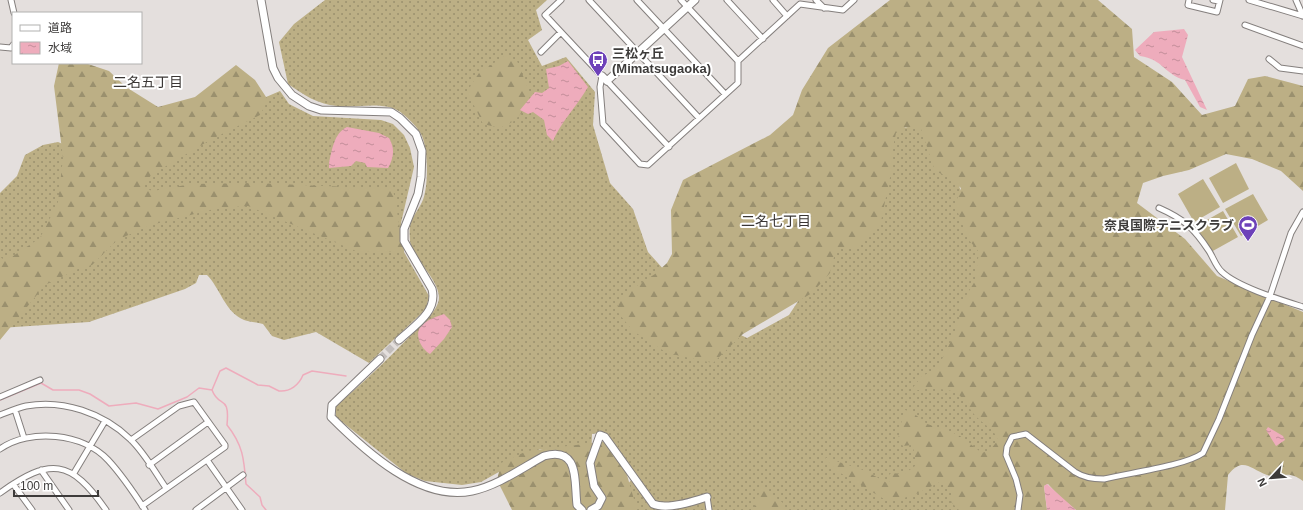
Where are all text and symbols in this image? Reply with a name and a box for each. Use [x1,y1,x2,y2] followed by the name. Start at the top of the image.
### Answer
[12,12,142,64] legend
[48,21,72,35] text: 道路
[48,41,72,55] text: 水域
[612,46,711,76] place label: 三松ヶ丘 (Mimatsugaoka)
[587,49,609,77] bus stop icon: 三松ヶ丘 (Mimatsugaoka)
[113,74,183,90] district label: 二名五丁目
[741,213,811,229] district label: 二名七丁目
[1237,214,1259,242] sports icon: 奈良国際テニスクラブ
[1104,218,1234,233] place label: 奈良国際テニスクラブ
[1251,458,1291,498] north arrow
[14,472,98,498] scale bar
[1255,476,1269,489] text: N
[20,479,53,493] text: 100 m

